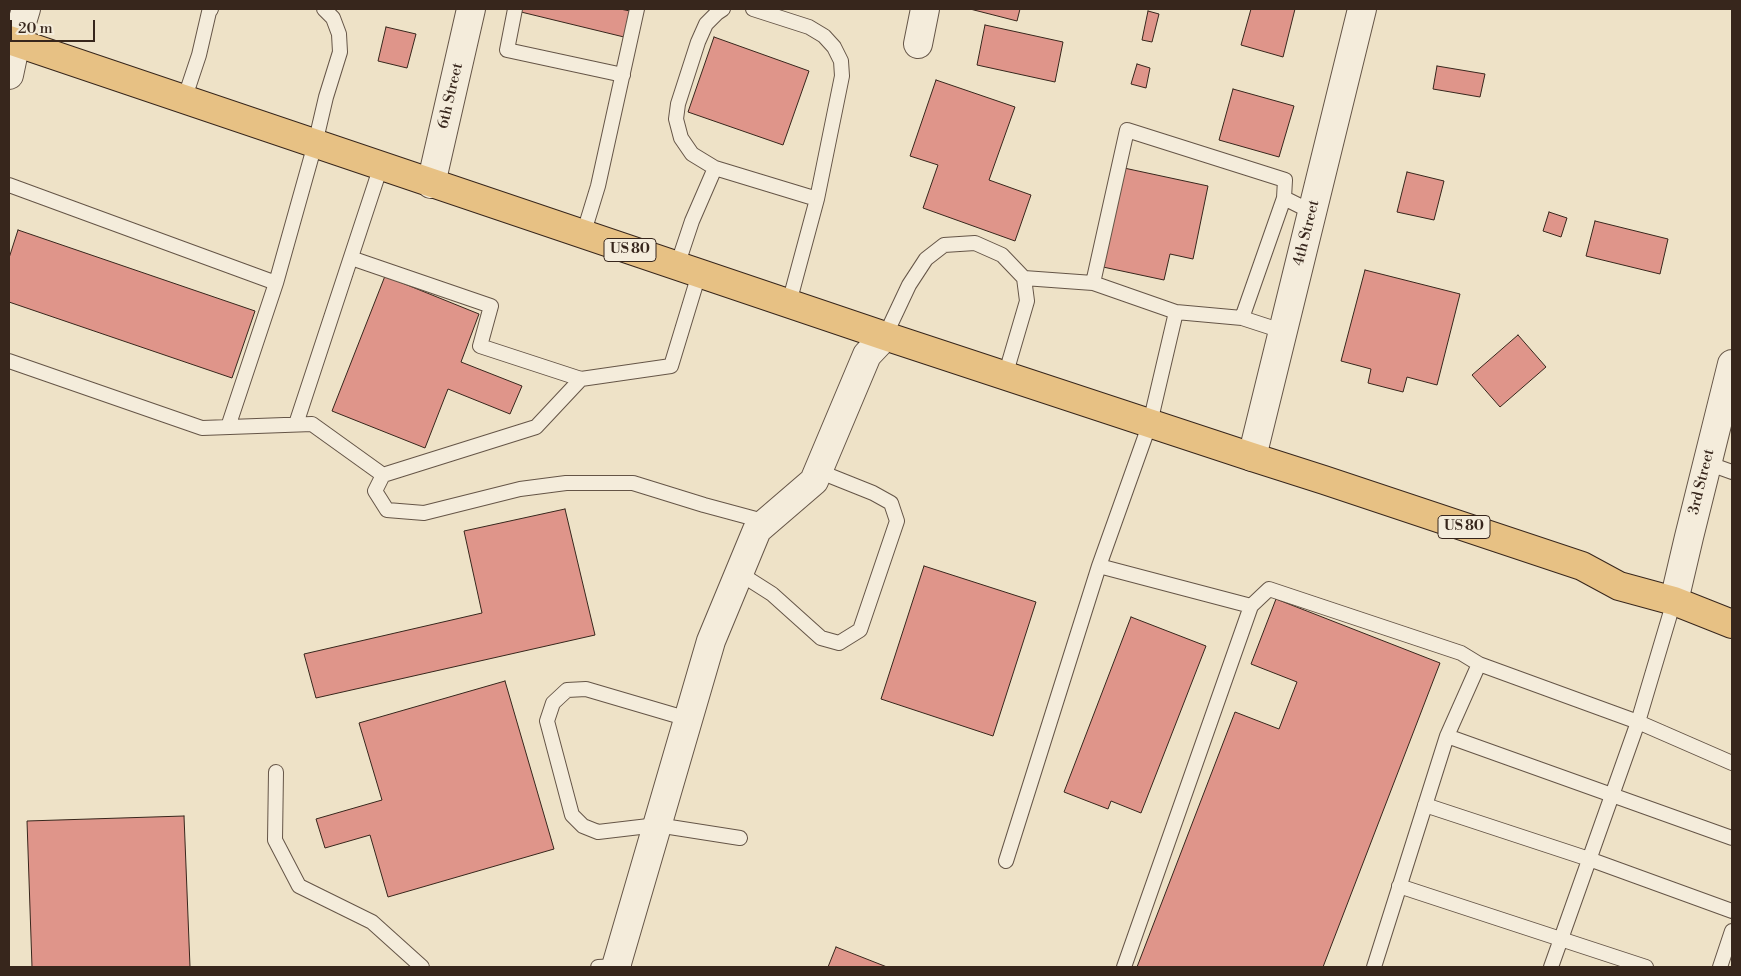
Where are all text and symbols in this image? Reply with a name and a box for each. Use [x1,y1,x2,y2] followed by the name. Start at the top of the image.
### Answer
[12,10,98,42] scale bar
[18,19,53,38] text: 20 m
[435,61,467,131] street label: 6th Street
[1290,198,1324,268] street label: 4th Street
[604,238,656,262] road number: US 80
[1685,447,1719,517] street label: 3rd Street
[1438,516,1490,538] road number: US 80

